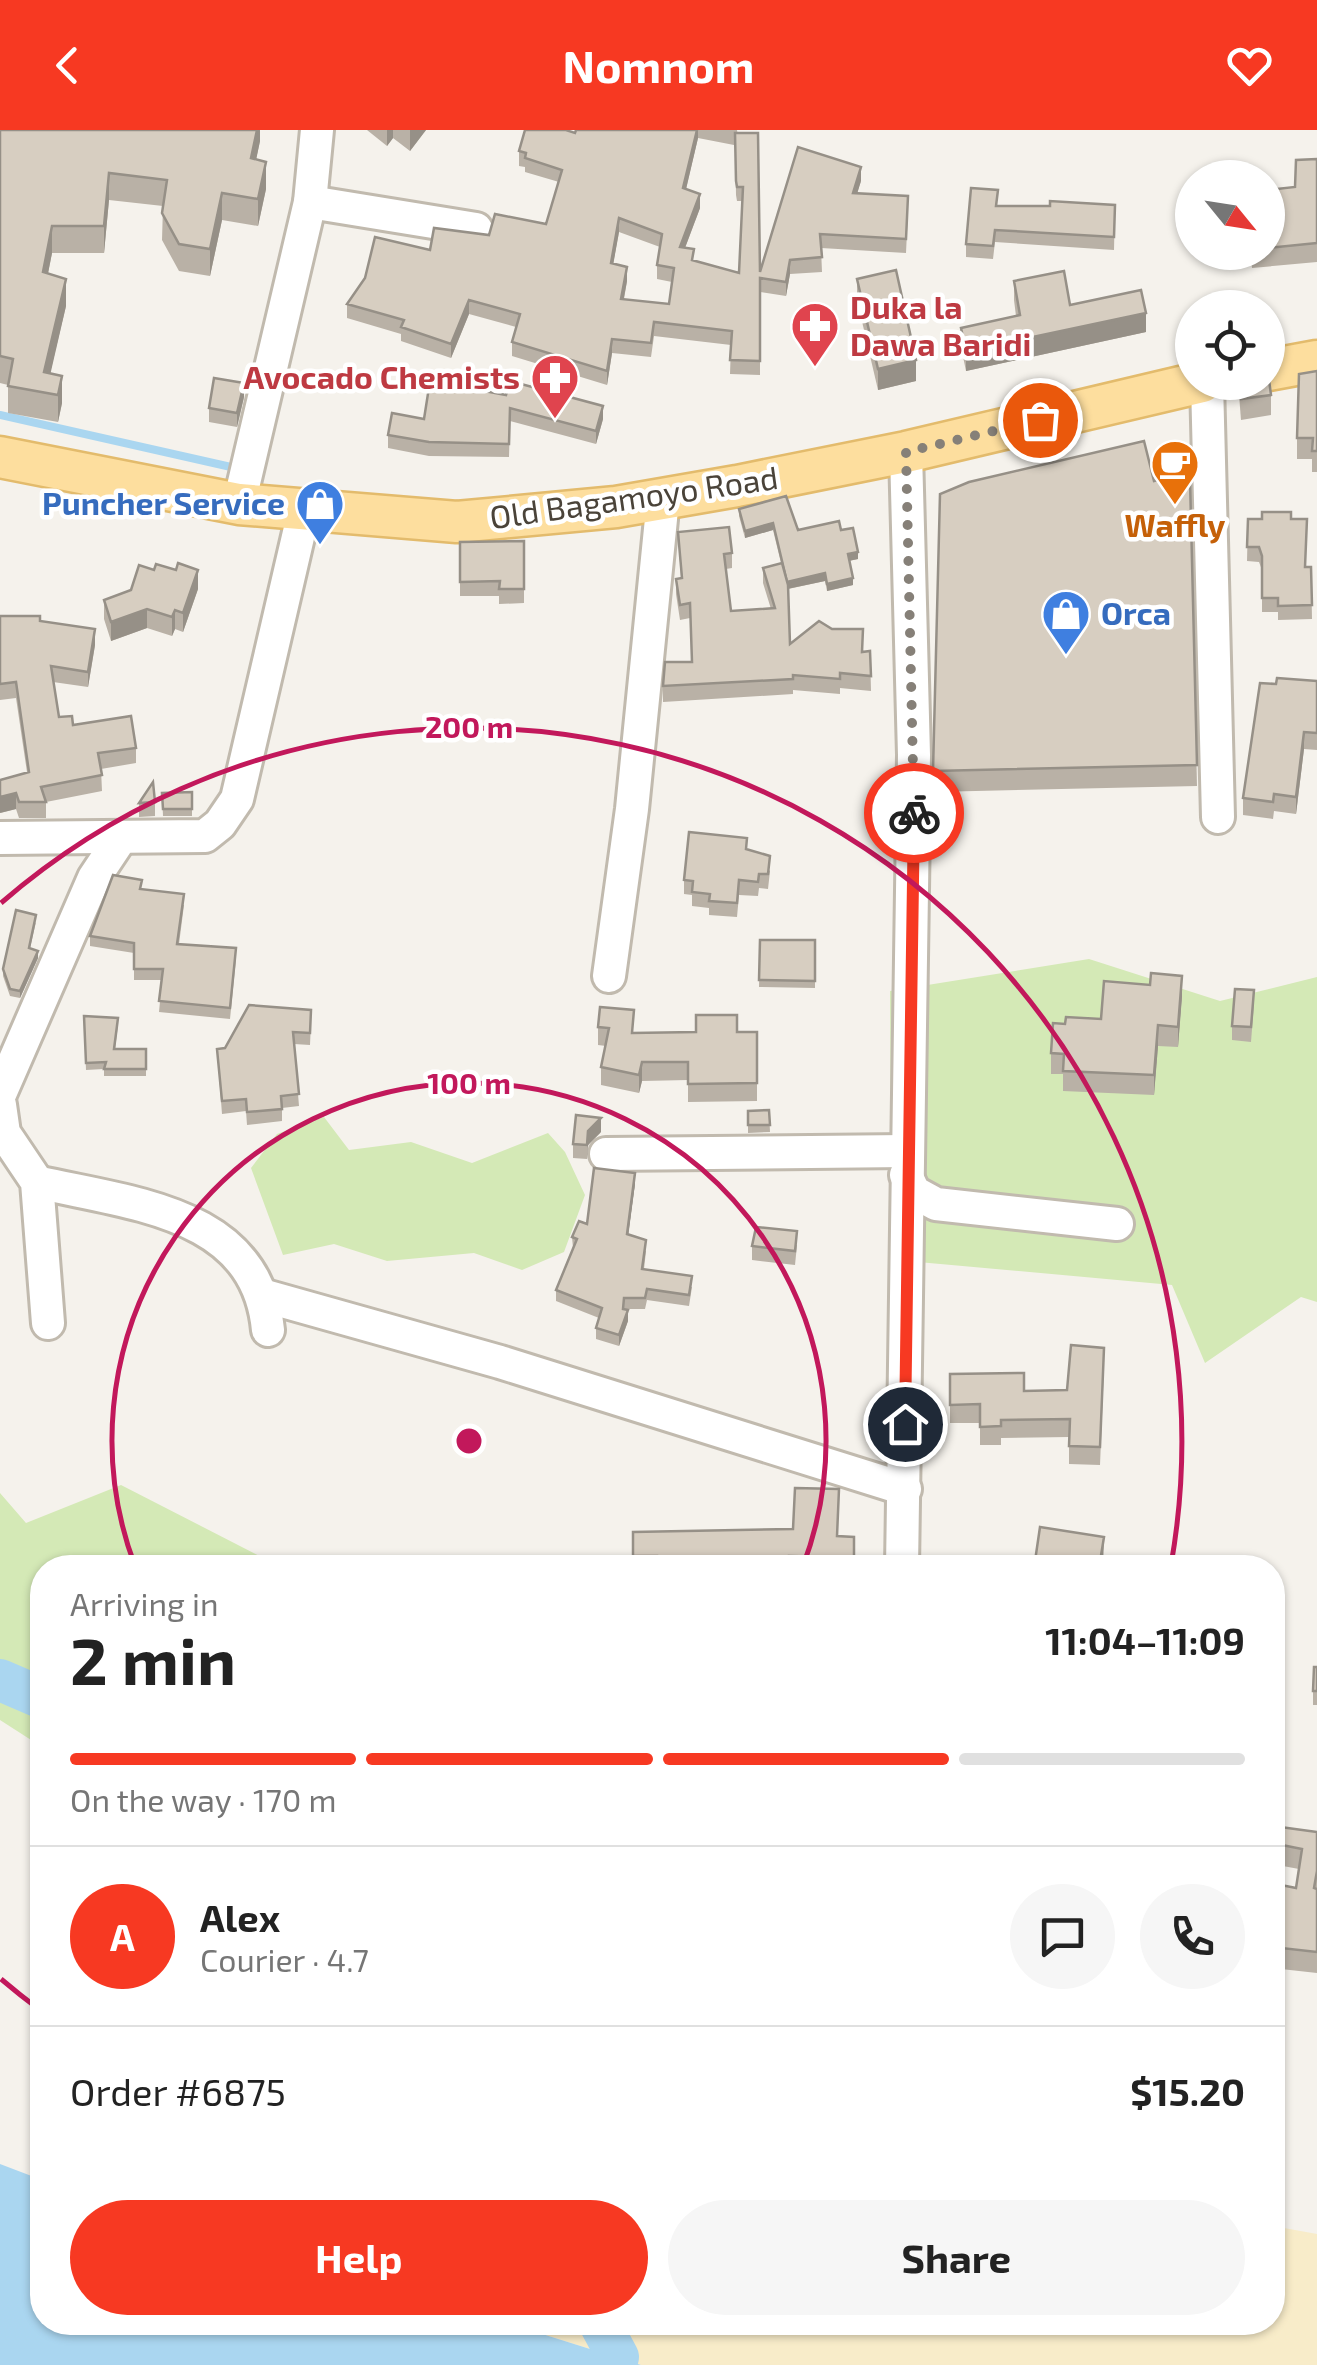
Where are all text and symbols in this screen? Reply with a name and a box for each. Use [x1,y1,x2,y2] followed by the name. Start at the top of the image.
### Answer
[40,38,95,93] icon: back
[563,38,754,92] text: Nomnom
[1222,38,1277,93] icon: heart
[1175,160,1285,270] north arrow
[1175,160,1285,400] map controls
[850,287,1031,362] place label: Duka la Dawa Baridi
[1175,290,1285,400] button: locate
[789,300,841,368] pharmacy icon: Duka la Dawa Baridi
[529,352,581,420] pharmacy icon: Avocado Chemists
[243,357,520,395] place label: Avocado Chemists
[998,378,1083,463] pin
[1013,393,1068,448] icon: bag
[1149,438,1201,506] cafe icon: Waffly
[487,457,780,535] street label: Old Bagamoyo Road
[294,478,346,546] shop icon: Puncher Service
[42,483,285,521] place label: Puncher Service
[1125,505,1225,544] place label: Waffly
[1040,588,1092,656] shop icon: Orca
[1101,593,1171,631] place label: Orca
[425,708,513,744] text: 200 m
[864,763,964,863] courier
[887,786,942,841] icon: bike
[427,1064,511,1100] text: 100 m
[863,1382,948,1467] pin
[878,1397,933,1452] icon: home
[451,1423,487,1459] centre of rings
[70,1584,219,1622] text: Arriving in
[1045,1617,1245,1663] text: 11:04–11:09
[70,1620,236,1698] text: 2 min
[70,1780,336,1818] text: On the way · 170 m
[1010,1884,1115,1989] button: chat
[1140,1884,1245,1989] button: phone
[200,1894,280,1940] text: Alex
[110,1913,135,1959] text: A
[200,1940,369,1978] text: Courier · 4.7
[70,2068,286,2114] text: Order #6875
[1130,2068,1245,2114] text: $15.20
[70,2200,648,2315] button: Help
[668,2200,1245,2315] button: Share

